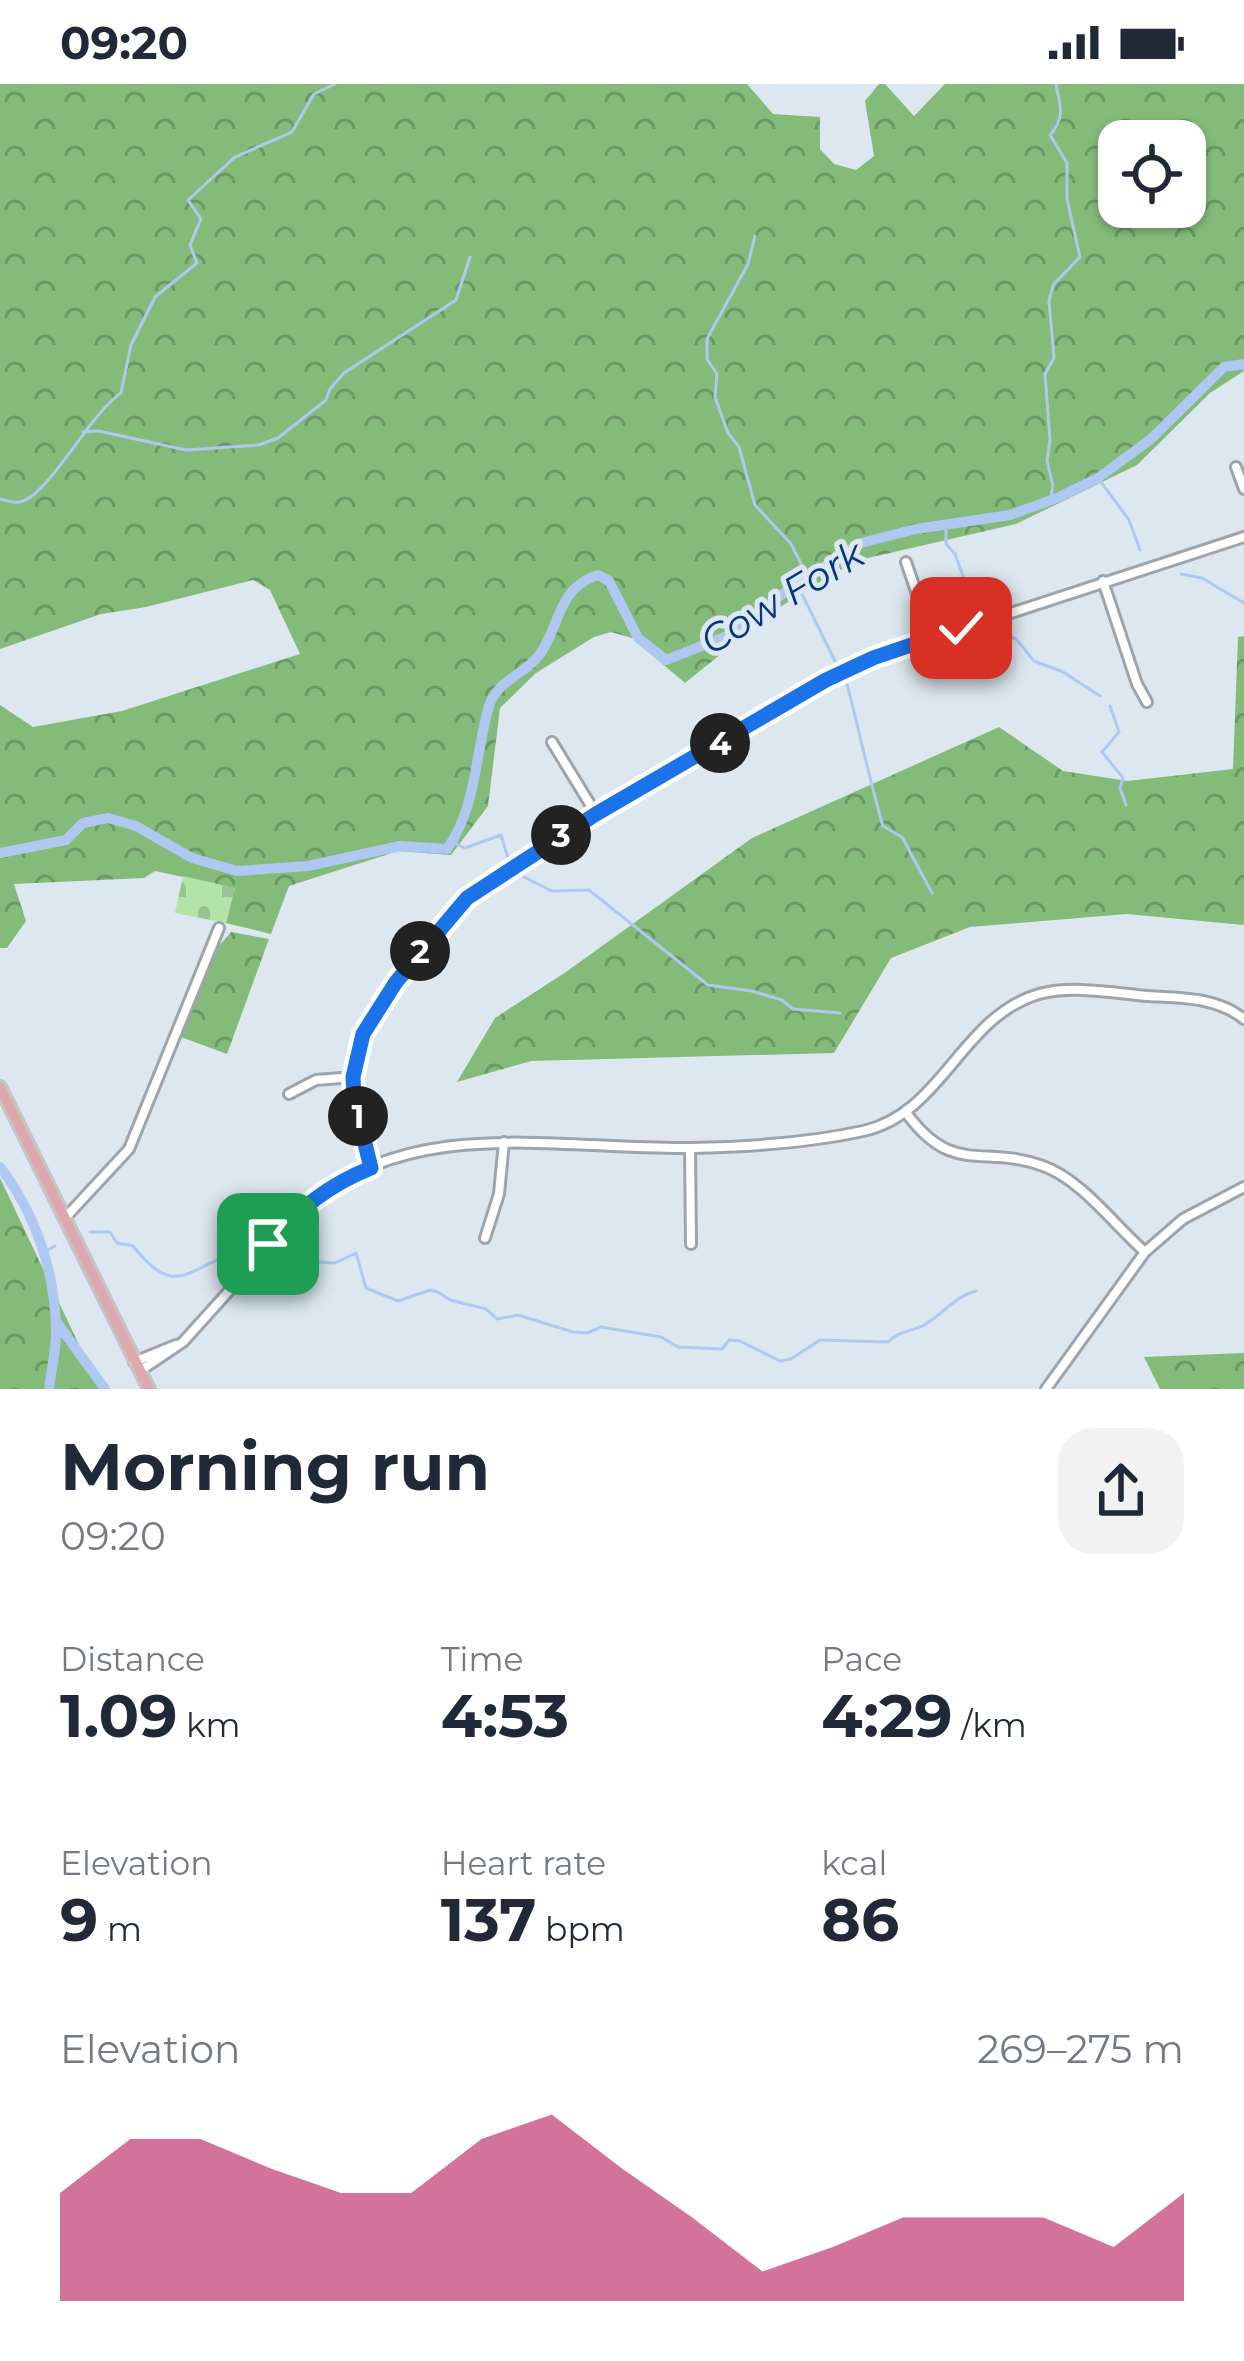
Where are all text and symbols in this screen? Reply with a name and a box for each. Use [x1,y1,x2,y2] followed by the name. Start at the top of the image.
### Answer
[60,15,188,70] text: 09:20
[1098,120,1206,228] map controls
[1098,120,1206,228] button: locate
[691,528,874,665] water label: Cow Fork
[910,577,1012,679] pin
[928,595,994,661] icon: check
[690,713,750,773] pin: 4
[709,723,731,763] text: 4
[531,805,591,865] pin: 3
[551,815,571,855] text: 3
[390,921,450,981] pin: 2
[410,931,430,971] text: 2
[328,1086,388,1146] pin: 1
[352,1096,364,1136] text: 1
[217,1193,319,1295] pin
[235,1211,301,1277] icon: arrive
[60,1426,490,1507] text: Morning run
[1058,1428,1184,1554] button: share
[60,1512,166,1560] text: 09:20
[60,1639,205,1679] text: Distance
[441,1639,523,1679] text: Time
[821,1639,902,1679] text: Pace
[60,1679,177,1752] text: 1.09
[441,1679,569,1752] text: 4:53
[821,1679,953,1752] text: 4:29
[177,1705,241,1745] text: km
[953,1705,1027,1745] text: /km
[60,1843,213,1883] text: Elevation
[441,1843,606,1883] text: Heart rate
[821,1843,887,1883] text: kcal
[60,1883,98,1956] text: 9
[441,1883,536,1956] text: 137
[821,1883,899,1956] text: 86
[98,1909,142,1949] text: m
[536,1909,625,1949] text: bpm
[60,2025,240,2073] text: Elevation
[977,2025,1184,2073] text: 269–275 m

